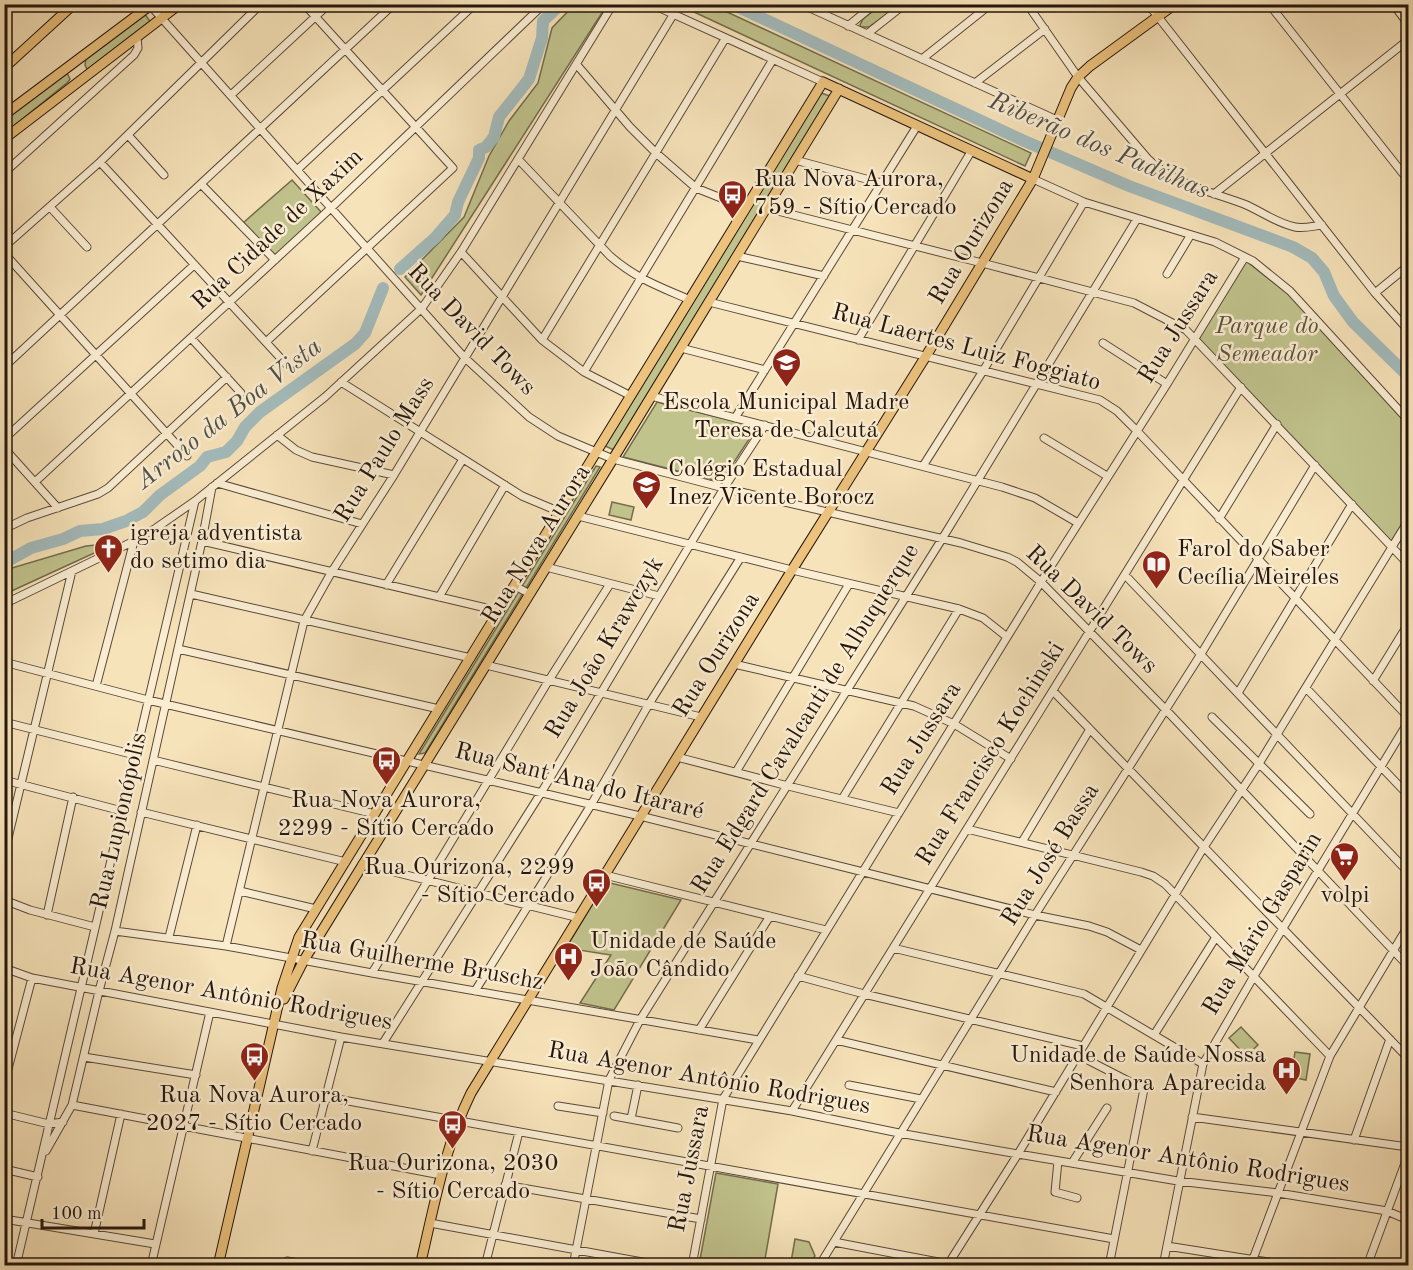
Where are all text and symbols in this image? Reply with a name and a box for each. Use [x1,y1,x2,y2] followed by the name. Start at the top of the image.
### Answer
[984,87,1213,204] water label: Riberão dos Padilhas
[188,145,368,315] street label: Rua Cidade de Xaxim
[754,168,957,220] place label: Rua Nova Aurora, 759 - Sítio Cercado
[925,175,1019,309] street label: Rua Ourizona
[717,178,749,220] bus stop icon: Rua Nova Aurora, 759 - Sítio Cercado
[402,259,540,401] street label: Rua David Tows
[1135,266,1223,388] street label: Rua Jussara
[829,300,1103,396] street label: Rua Laertes Luiz Foggiato
[1214,315,1319,367] park label: Parque do Semeador
[130,334,327,496] water label: Arroio da Boa Vista
[770,346,802,388] school or university icon: Escola Municipal Madre Teresa de Calcutá
[331,373,439,527] street label: Rua Paulo Mass
[663,391,909,443] place label: Escola Municipal Madre Teresa de Calcutá
[668,458,875,510] place label: Colégio Estadual Inez Vicente Borocz
[478,461,596,629] street label: Rua Nova Aurora
[631,468,663,510] school or university icon: Colégio Estadual Inez Vicente Borocz
[130,522,302,574] place label: igreja adventista do setimo dia
[93,532,125,574] church icon: igreja adventista do setimo dia
[1177,538,1339,590] place label: Farol do Saber Cecília Meireles
[688,540,924,898] street label: Rua Edgard Cavalcanti de Albuquerque
[1020,541,1162,679] street label: Rua David Tows
[1140,548,1172,590] library icon: Farol do Saber Cecília Meireles
[541,553,669,743] street label: Rua João Krawczyk
[669,588,765,721] street label: Rua Ourizona
[912,638,1070,870] street label: Rua Francisco Kochinski
[878,678,966,800] street label: Rua Jussara
[88,730,152,912] street label: Rua Lupionópolis
[452,739,706,825] street label: Rua Sant'Ana do Itararé
[370,744,402,786] bus stop icon: Rua Nova Aurora, 2299 - Sítio Cercado
[998,780,1104,930] street label: Rua José Bassa
[278,789,494,841] place label: Rua Nova Aurora, 2299 - Sítio Cercado
[1199,828,1327,1020] street label: Rua Mário Gasparin
[1329,840,1361,882] supermarket icon: volpi
[364,856,575,908] place label: Rua Ourizona, 2299 - Sítio Cercado
[580,866,612,908] bus stop icon: Rua Ourizona, 2299 - Sítio Cercado
[1321,884,1369,908] place label: volpi
[299,929,545,995] street label: Rua Guilherme Bruschz
[590,930,776,982] place label: Unidade de Saúde João Cândido
[553,940,585,982] hospital icon: Unidade de Saúde João Cândido
[68,955,394,1035] street label: Rua Agenor Antônio Rodrigues
[546,1039,872,1119] street label: Rua Agenor Antônio Rodrigues
[238,1040,270,1082] bus stop icon: Rua Nova Aurora, 2027 - Sítio Cercado
[1010,1044,1266,1096] place label: Unidade de Saúde Nossa Senhora Aparecida
[1271,1054,1303,1096] hospital icon: Unidade de Saúde Nossa Senhora Aparecida
[146,1084,362,1136] place label: Rua Nova Aurora, 2027 - Sítio Cercado
[666,1103,714,1234] street label: Rua Jussara
[437,1108,469,1150] bus stop icon: Rua Ourizona, 2030 - Sítio Cercado
[1025,1123,1351,1197] street label: Rua Agenor Antônio Rodrigues
[348,1152,558,1204] place label: Rua Ourizona, 2030 - Sítio Cercado
[42,1192,144,1230] scale bar
[51,1205,102,1223] text: 100 m

